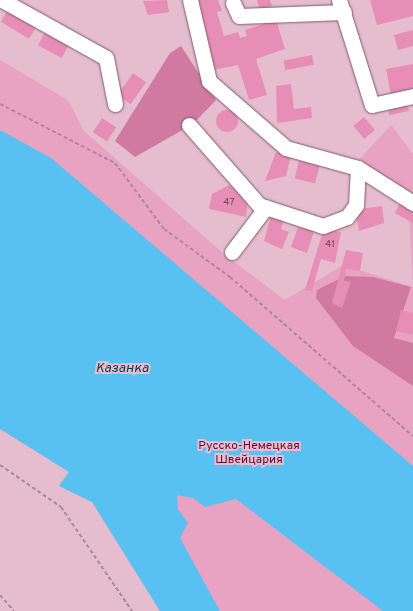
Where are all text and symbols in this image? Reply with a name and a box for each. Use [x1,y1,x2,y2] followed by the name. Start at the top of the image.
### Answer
[223,197,235,209] house number: 47
[325,239,335,251] house number: 41
[95,361,149,377] water label: Казанка
[198,440,300,468] park label: Русско-Немецкая Швейцария

